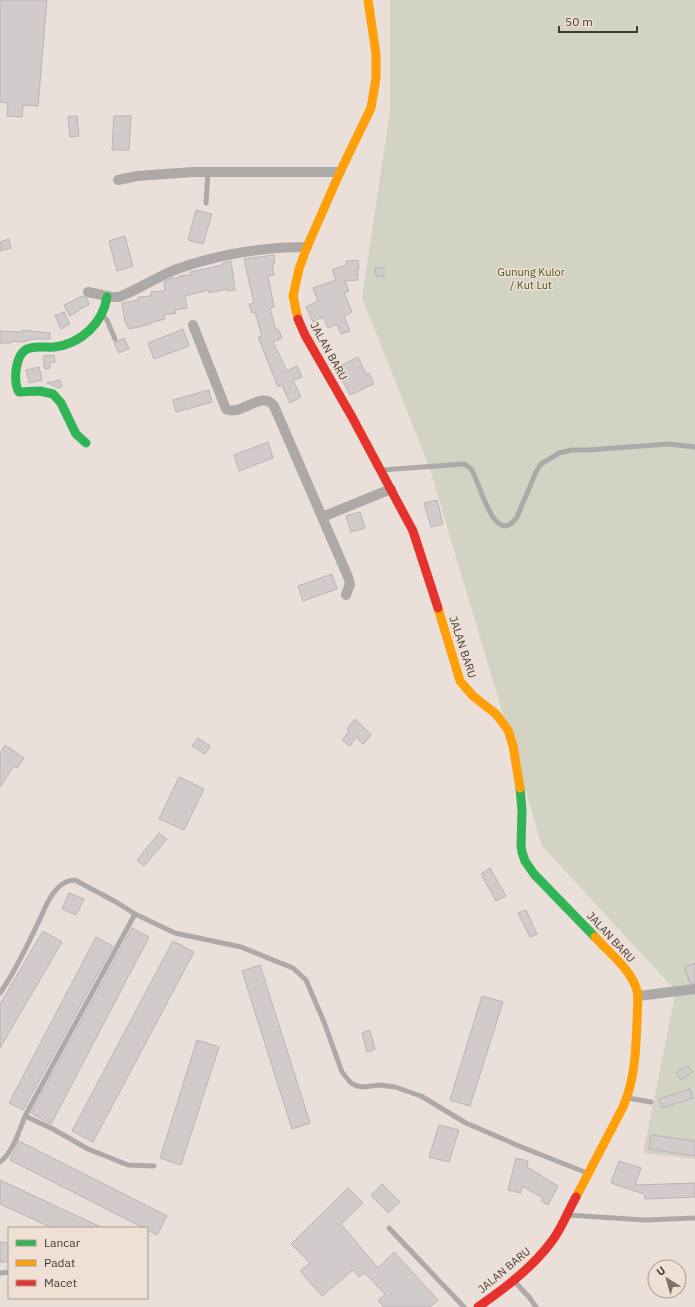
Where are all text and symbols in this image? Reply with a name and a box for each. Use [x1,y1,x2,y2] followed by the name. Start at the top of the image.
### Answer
[559,8,637,34] scale bar
[565,14,593,29] text: 50 m
[497,265,565,292] park label: Gunung Kulor / Kut Lut
[307,320,351,382] street label: JALAN BARU
[446,614,480,680] street label: JALAN BARU
[584,909,638,965] street label: JALAN BARU
[8,1227,148,1299] legend
[44,1235,81,1250] text: Lancar
[475,1244,533,1296] street label: JALAN BARU
[44,1255,75,1270] text: Padat
[647,1259,687,1299] north arrow
[654,1263,668,1279] text: U
[44,1275,77,1290] text: Macet

